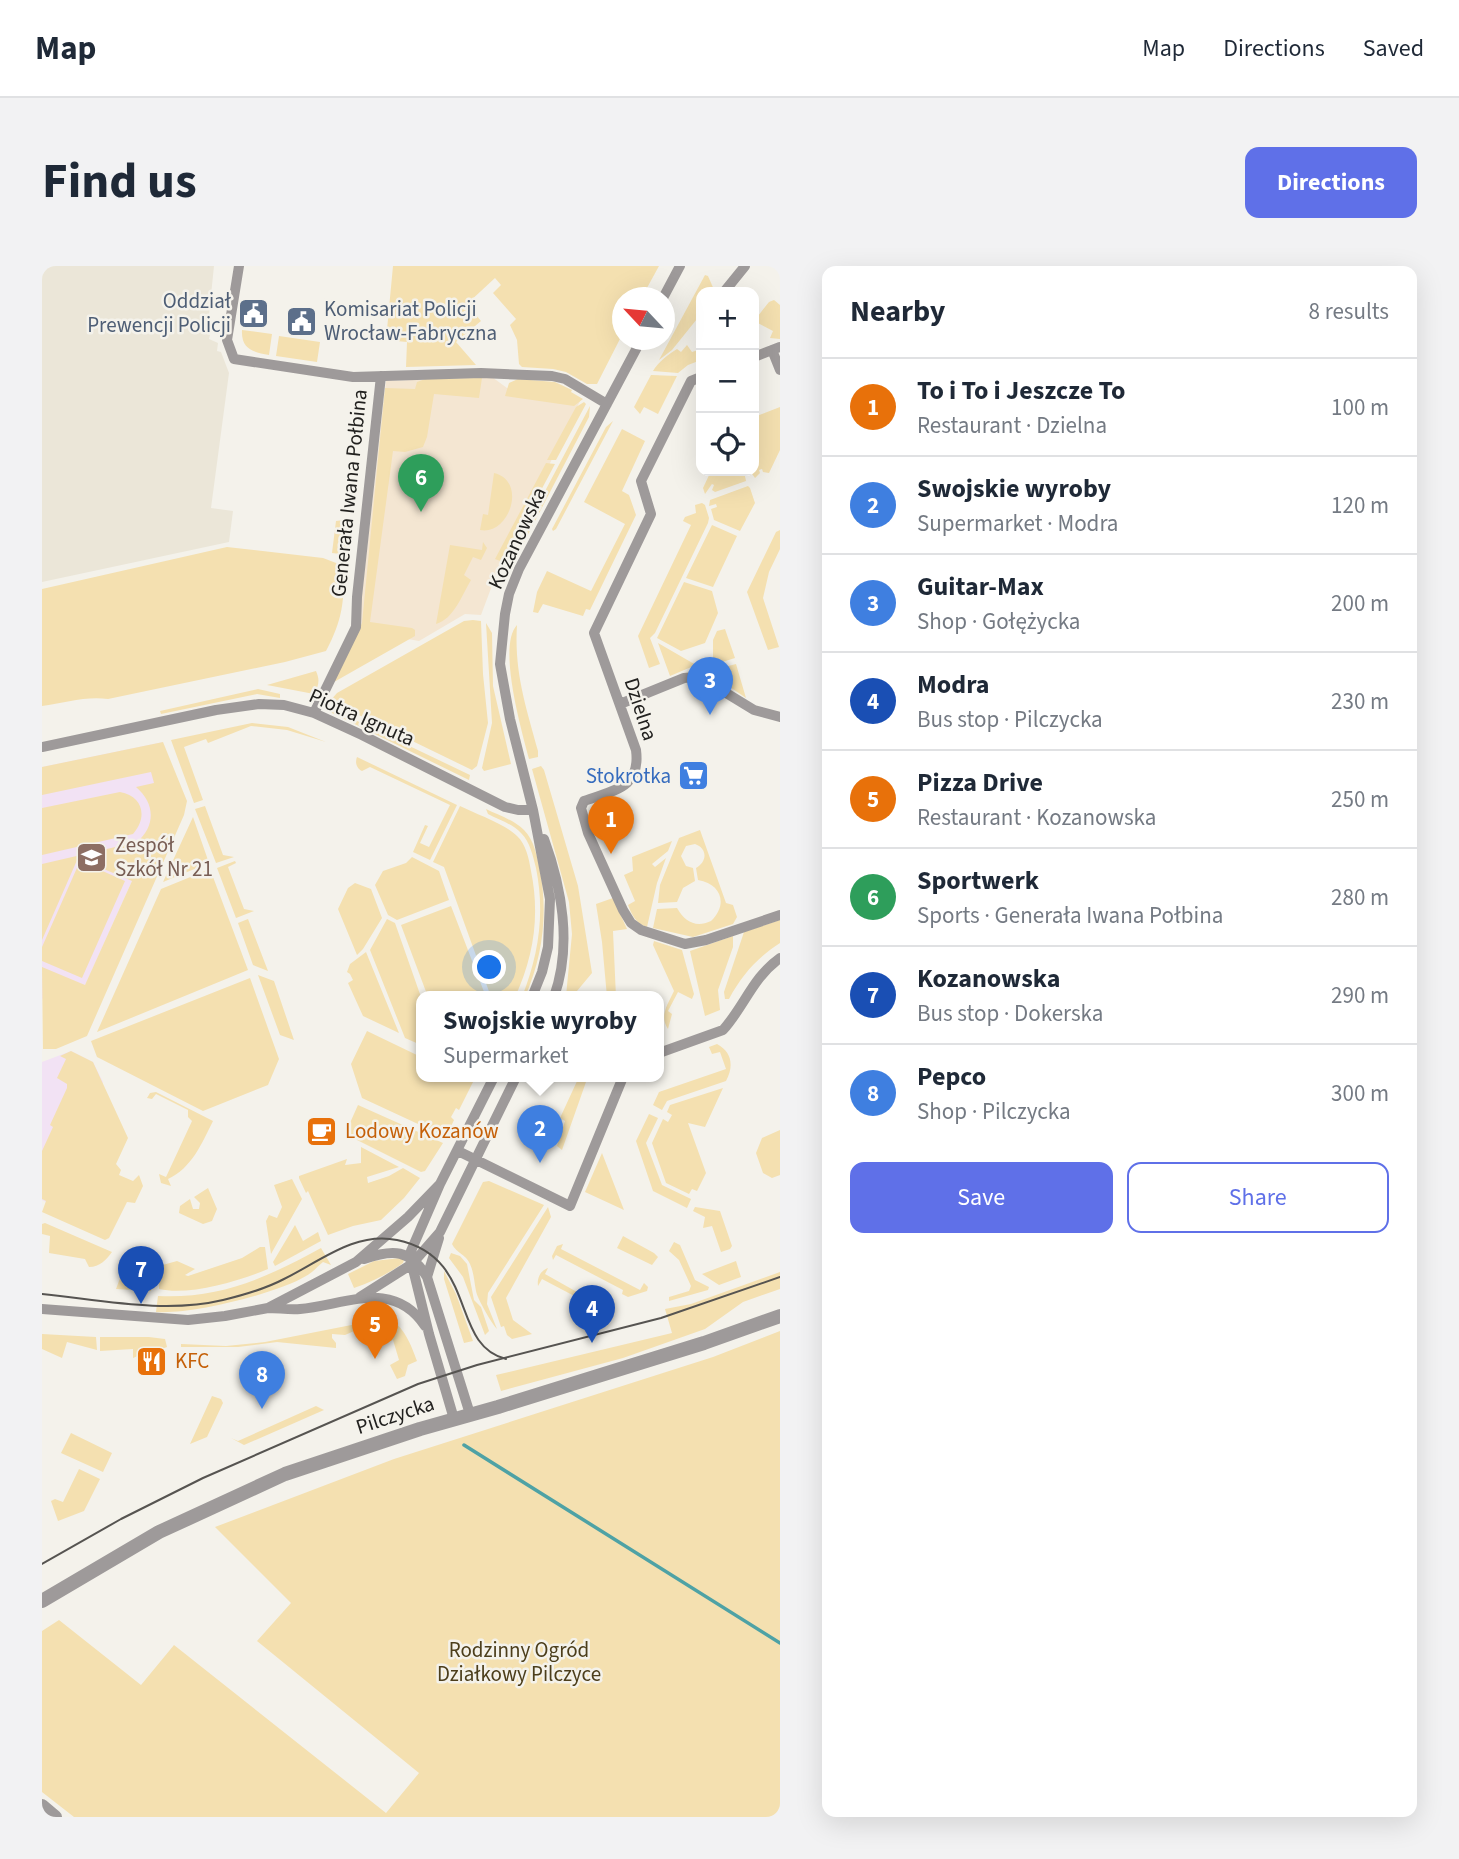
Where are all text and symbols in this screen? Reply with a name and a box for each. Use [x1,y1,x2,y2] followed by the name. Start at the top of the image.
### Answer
[35,25,96,72] text: Map
[1142,31,1185,66] text: Map
[1223,31,1325,66] text: Directions
[1363,31,1424,66] text: Saved
[42,147,197,217] text: Find us
[1245,147,1417,218] button: Directions
[87,286,232,340] place label: Oddział Prewencji Policji
[612,287,675,350] north arrow
[696,287,759,476] map controls
[696,287,759,350] button: +
[850,290,945,333] text: Nearby
[324,294,497,348] place label: Komisariat Policji Wrocław-Fabryczna
[1309,295,1389,328] text: 8 results
[237,296,271,330] public building icon: Oddział Prewencji Policji
[284,304,318,338] public building icon: Komisariat Policji Wrocław-Fabryczna
[696,350,759,413] button: −
[917,372,1125,409] text: To i To i Jeszcze To
[323,388,375,598] street label: Generała Iwana Połbina
[867,391,879,424] text: 1
[1331,391,1389,424] text: 100 m
[917,409,1107,442] text: Restaurant · Dzielna
[696,413,759,476] button: locate
[398,454,444,512] pin: 6
[917,470,1111,507] text: Swojskie wyroby
[480,482,554,594] street label: Kozanowska
[867,489,879,522] text: 2
[1331,489,1389,522] text: 120 m
[917,507,1118,540] text: Supermarket · Modra
[917,568,1044,605] text: Guitar-Max
[867,587,879,620] text: 3
[1331,587,1389,620] text: 200 m
[917,605,1080,638] text: Shop · Gołężycka
[687,657,733,715] pin: 3
[917,666,989,703] text: Modra
[617,674,665,744] street label: Dzielna
[304,680,420,754] street label: Piotra Ignuta
[867,685,879,718] text: 4
[1331,685,1389,718] text: 230 m
[917,703,1103,736] text: Bus stop · Pilczycka
[677,759,711,793] supermarket icon: Stokrotka
[586,761,671,791] place label: Stokrotka
[917,764,1043,801] text: Pizza Drive
[867,783,879,816] text: 5
[1331,783,1389,816] text: 250 m
[588,796,634,854] pin: 1
[917,801,1156,834] text: Restaurant · Kozanowska
[115,830,213,884] place label: Zespół Szkół Nr 21
[75,840,109,874] school or university icon: Zespół Szkół Nr 21
[917,862,1039,899] text: Sportwerk
[867,881,879,914] text: 6
[1331,881,1389,914] text: 280 m
[917,899,1223,932] text: Sports · Generała Iwana Połbina
[472,950,506,984] your location
[917,960,1060,997] text: Kozanowska
[867,979,879,1012] text: 7
[1331,979,1389,1012] text: 290 m
[416,991,664,1082] popup
[917,997,1103,1030] text: Bus stop · Dokerska
[443,1002,637,1039] text: Swojskie wyroby
[443,1039,568,1072] text: Supermarket
[917,1058,986,1095] text: Pepco
[867,1077,879,1110] text: 8
[1331,1077,1389,1110] text: 300 m
[917,1095,1071,1128] text: Shop · Pilczycka
[517,1105,563,1163] pin: 2
[305,1114,339,1148] cafe icon: Lodowy Kozanów
[345,1116,499,1146] place label: Lodowy Kozanów
[850,1162,1113,1233] button: Save
[1127,1162,1389,1233] button: Share
[118,1246,164,1304] pin: 7
[569,1285,615,1343] pin: 4
[352,1301,398,1359] pin: 5
[135,1344,169,1378] restaurant icon: KFC
[175,1346,209,1376] place label: KFC
[239,1351,285,1409] pin: 8
[352,1388,438,1442] street label: Pilczycka
[437,1635,601,1689] park label: Rodzinny Ogród Działkowy Pilczyce

